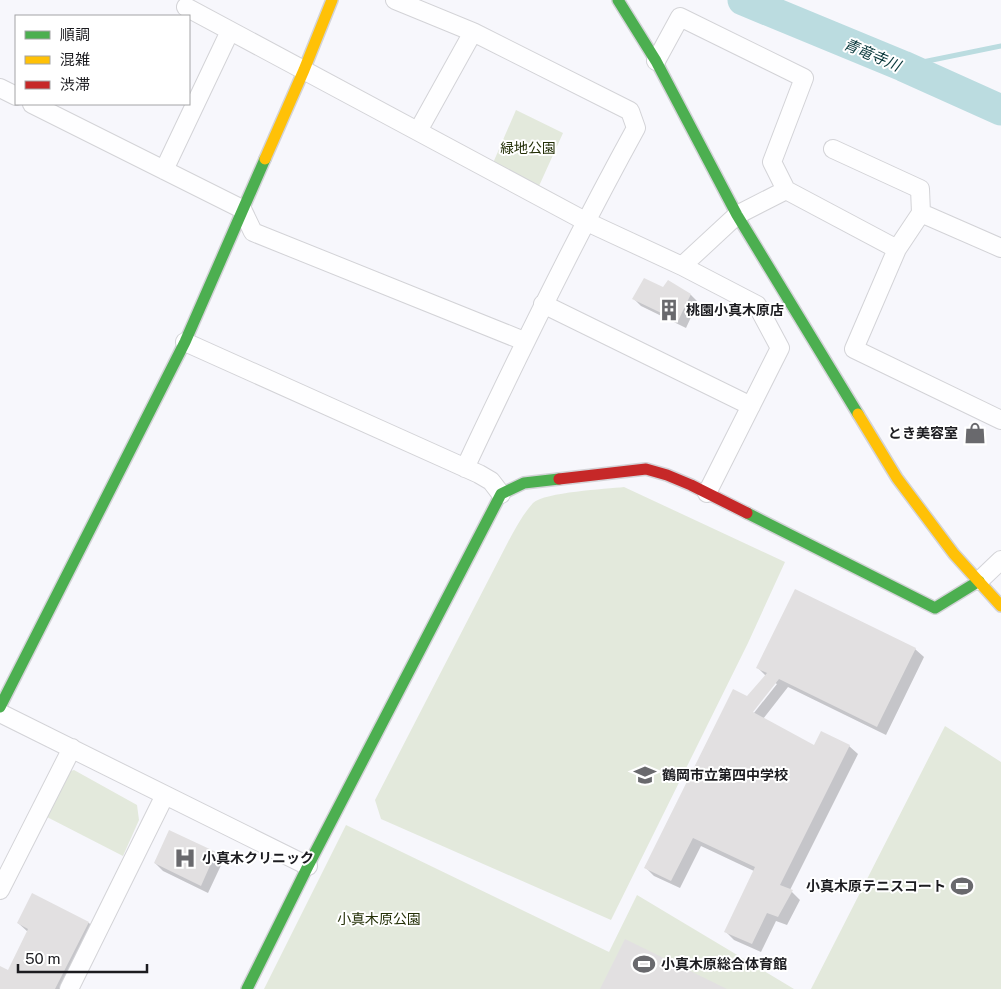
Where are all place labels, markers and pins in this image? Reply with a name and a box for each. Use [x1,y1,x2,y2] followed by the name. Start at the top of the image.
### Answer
[656,297,682,323] building icon: 桃園小真木原店
[686,302,784,318] place label: 桃園小真木原店
[962,420,988,446] shop icon: とき美容室
[888,425,958,441] place label: とき美容室
[632,762,658,788] school or university icon: 鶴岡市立第四中学校
[662,767,788,783] place label: 鶴岡市立第四中学校
[172,845,198,871] hospital icon: 小真木クリニック
[202,850,314,866] place label: 小真木クリニック
[949,873,975,899] sports icon: 小真木原テニスコート
[806,878,946,894] place label: 小真木原テニスコート
[631,951,657,977] sports icon: 小真木原総合体育館
[661,956,787,972] place label: 小真木原総合体育館

